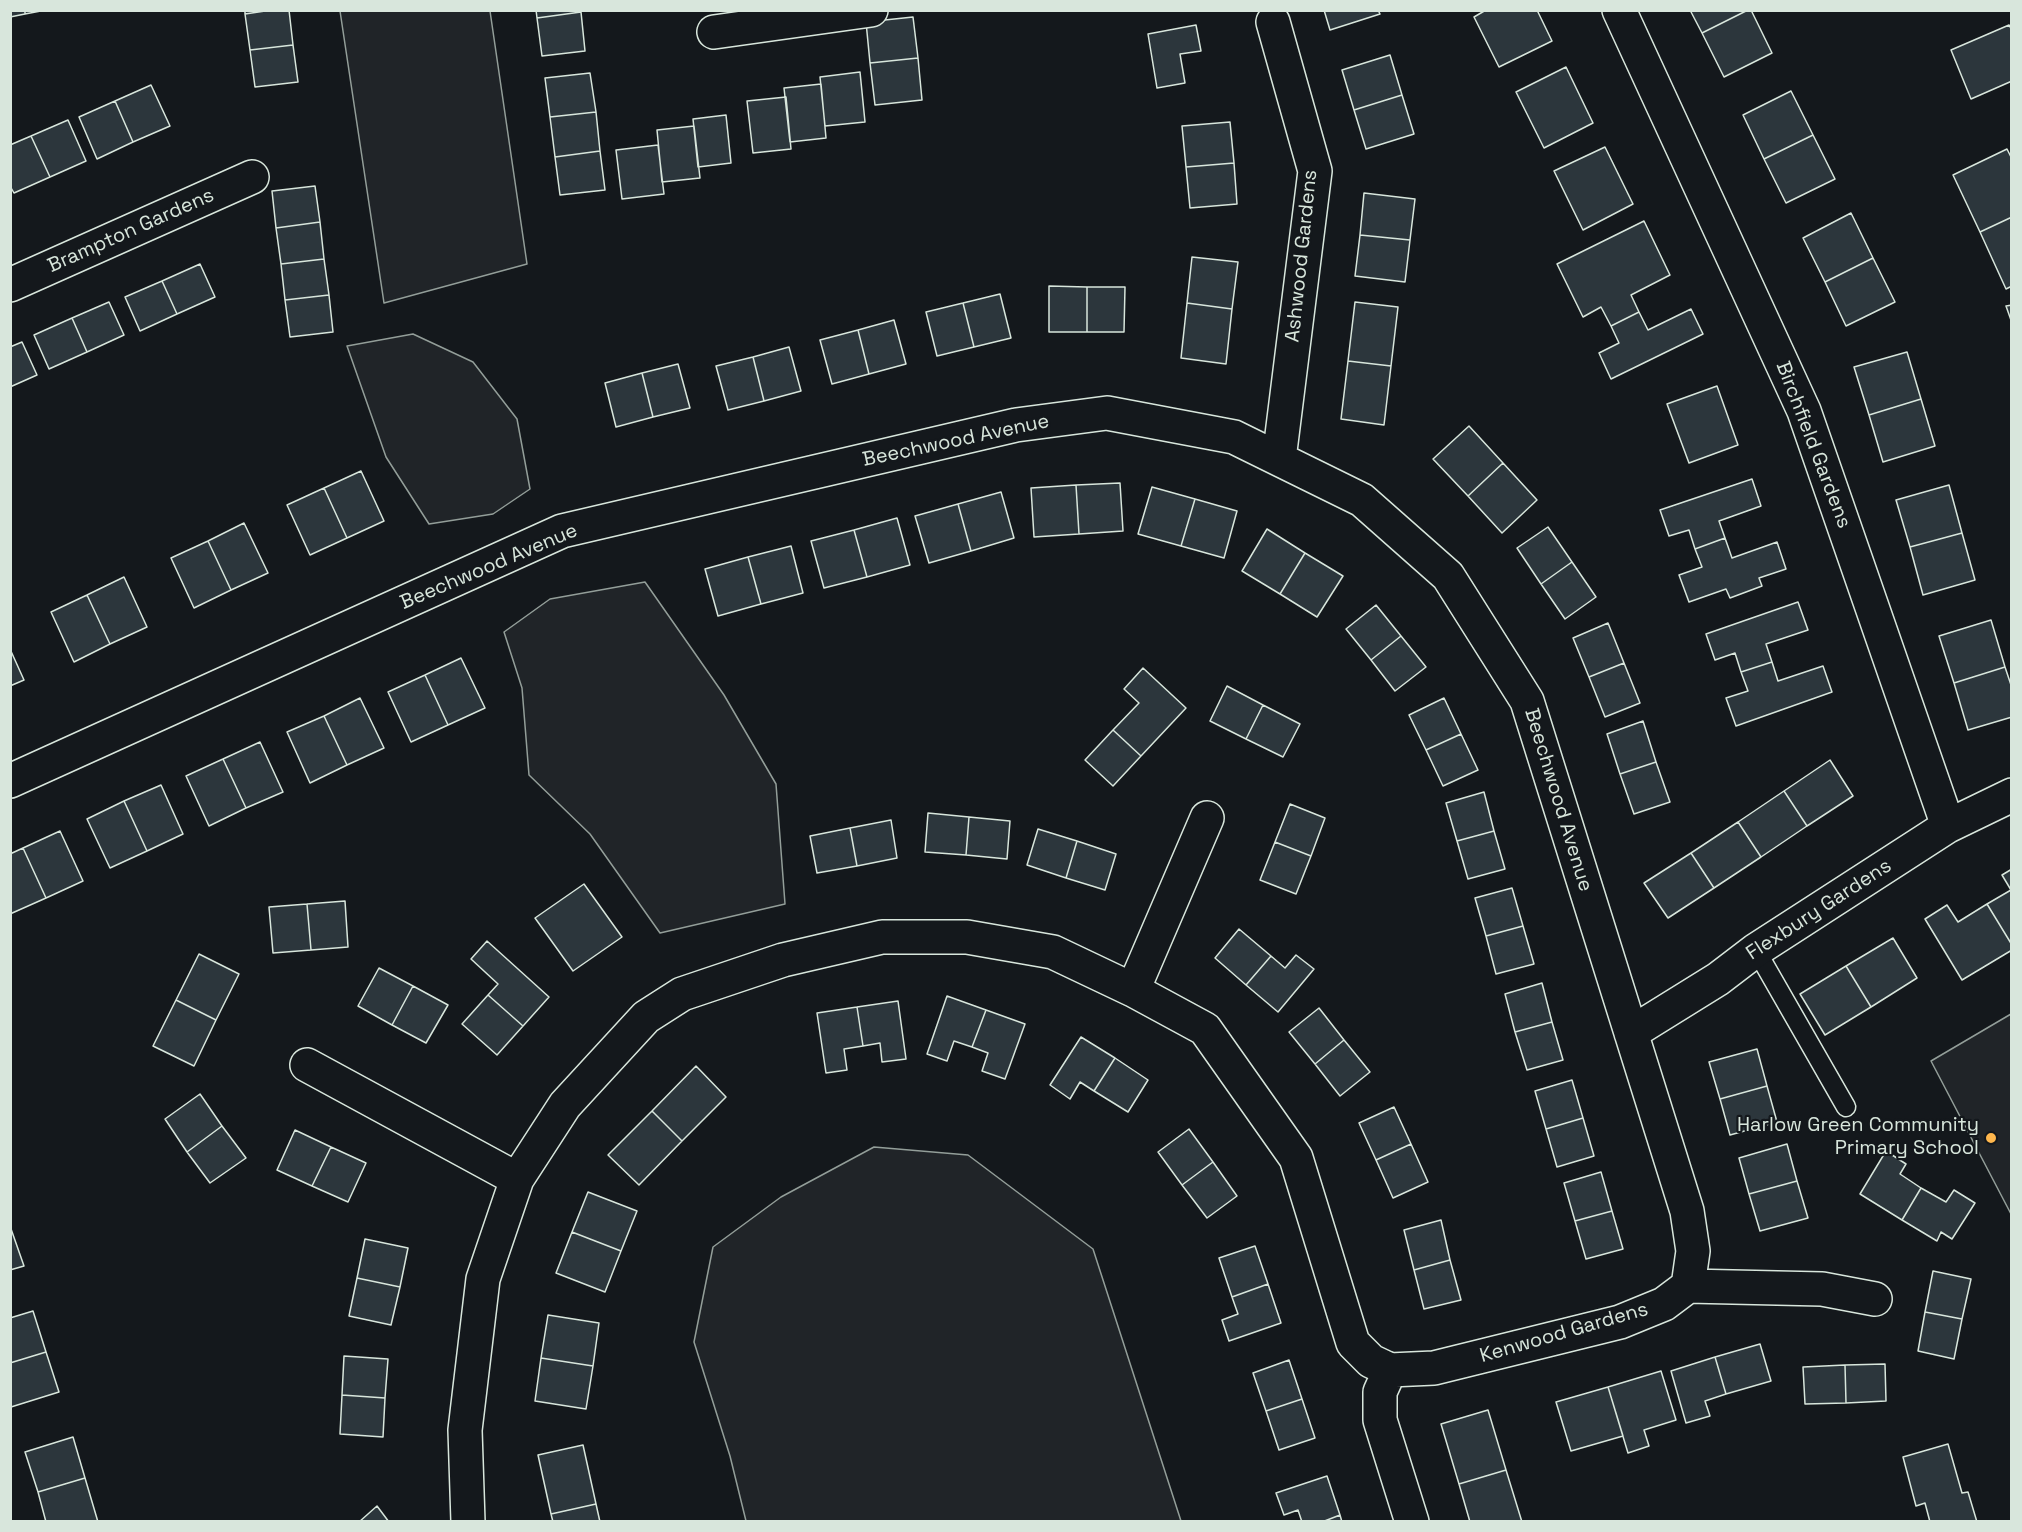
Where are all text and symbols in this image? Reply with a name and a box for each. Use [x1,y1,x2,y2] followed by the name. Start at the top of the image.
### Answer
[1281,169,1323,343] street label: Ashwood Gardens
[44,184,218,278] street label: Brampton Gardens
[1770,358,1856,532] street label: Birchfield Gardens
[860,409,1052,473] street label: Beechwood Avenue
[397,519,581,615] street label: Beechwood Avenue
[1519,706,1597,894] street label: Beechwood Avenue
[1742,854,1896,966] street label: Flexbury Gardens
[1737,1114,1979,1161] place label: Harlow Green Community Primary School
[1984,1131,1998,1145] marker: Harlow Green Community Primary School
[1477,1298,1651,1368] street label: Kenwood Gardens

